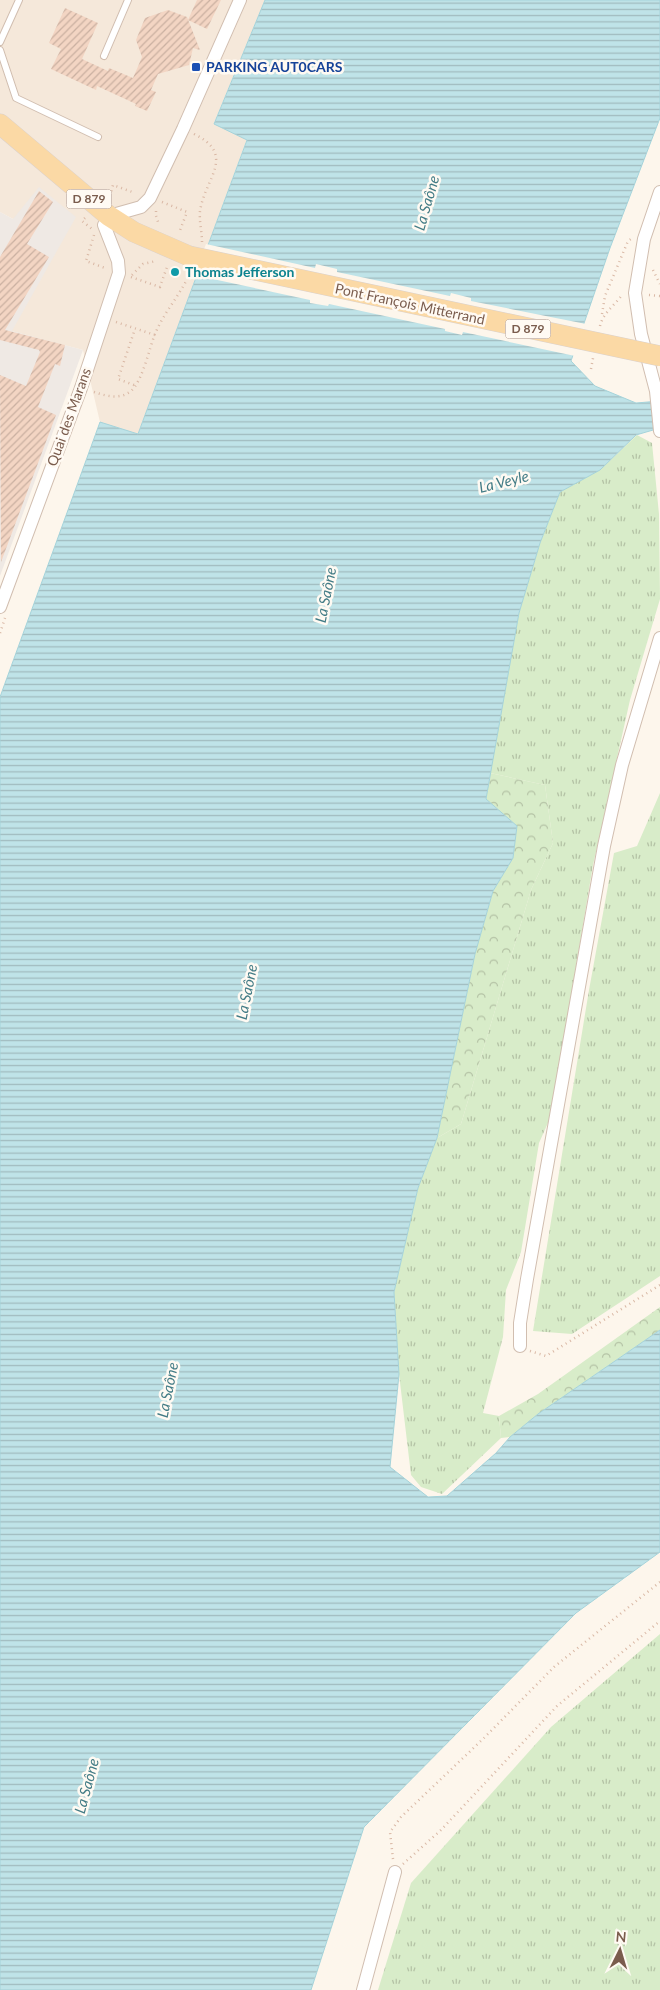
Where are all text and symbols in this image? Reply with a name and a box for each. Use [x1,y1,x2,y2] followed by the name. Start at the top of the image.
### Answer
[206,58,343,75] place label: PARKING AUT0CARS
[190,61,202,73] marker: PARKING AUT0CARS
[410,173,442,232] water label: La Saône
[66,190,112,208] road number: D 879
[185,263,295,280] place label: Thomas Jefferson
[169,266,181,278] marker: Thomas Jefferson
[334,279,487,328] street label: Pont François Mitterrand
[506,320,550,338] road number: D 879
[43,365,94,468] street label: Quai des Marans
[477,466,531,496] water label: La Veyle
[311,565,339,624] water label: La Saône
[232,962,260,1021] water label: La Saône
[153,1360,181,1419] water label: La Saône
[70,1756,102,1815] water label: La Saône
[595,1925,645,1975] north arrow
[615,1928,627,1945] text: N

